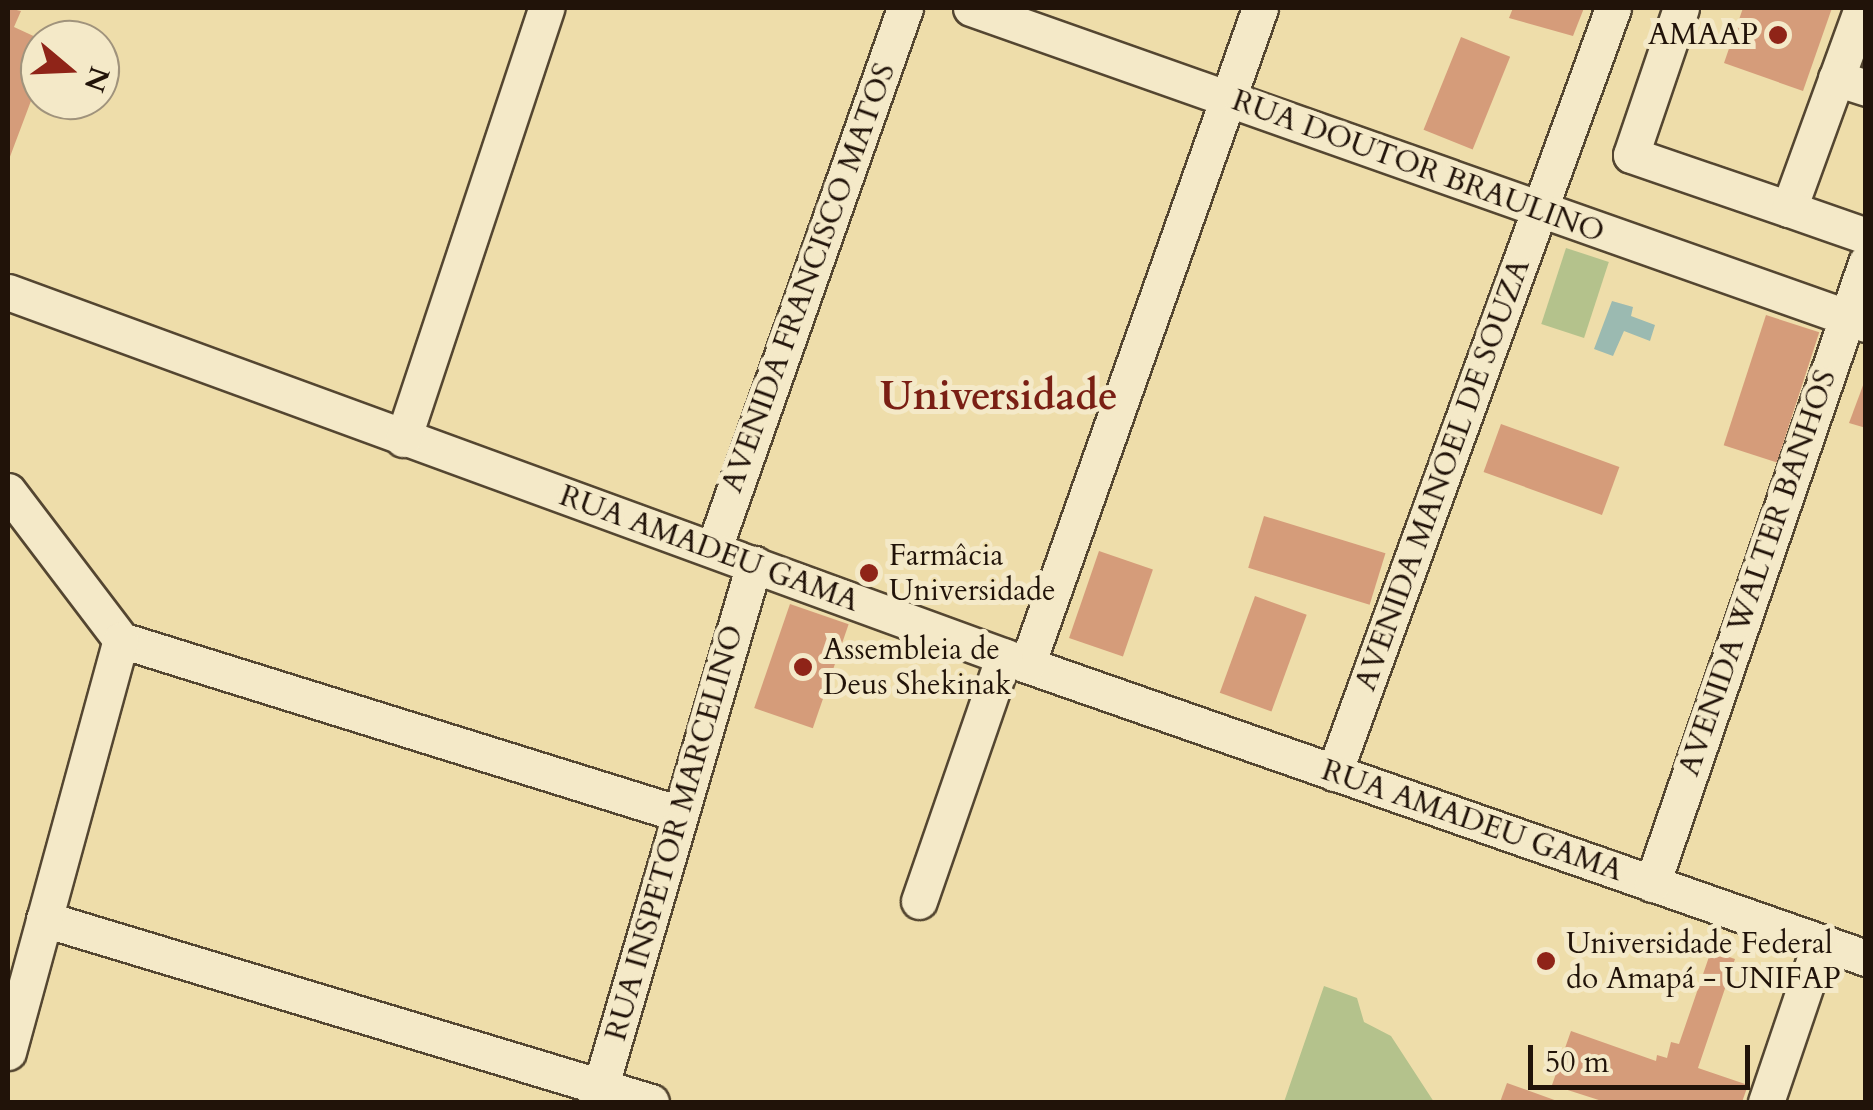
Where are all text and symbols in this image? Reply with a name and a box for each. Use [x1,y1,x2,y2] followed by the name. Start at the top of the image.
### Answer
[1648,17,1758,53] place label: AMAAP
[20,20,120,120] north arrow
[1767,24,1789,46] marker: AMAAP
[714,59,904,497] street label: AVENIDA FRANCISCO MATOS
[75,61,118,97] text: N
[1227,83,1609,251] street label: RUA DOUTOR BRAULINO
[1348,254,1538,696] street label: AVENIDA MANOEL DE SOUZA
[1671,365,1845,781] street label: AVENIDA WALTER BANHOS
[880,373,1118,421] district label: Universidade
[554,478,864,620] street label: RUA AMADEU GAMA
[889,538,1056,608] place label: Farmâcia Universidade
[858,562,880,584] marker: Farmâcia Universidade
[598,621,752,1045] street label: RUA INSPETOR MARCELINO
[823,632,1011,702] place label: Assembleia de Deus Shekinak
[792,656,814,678] marker: Assembleia de Deus Shekinak
[1317,753,1627,889] street label: RUA AMADEU GAMA
[1566,926,1841,996] place label: Universidade Federal do Amapá - UNIFAP
[1535,950,1557,972] marker: Universidade Federal do Amapá - UNIFAP
[1533,1025,1756,1087] scale bar
[1545,1042,1609,1083] text: 50 m

